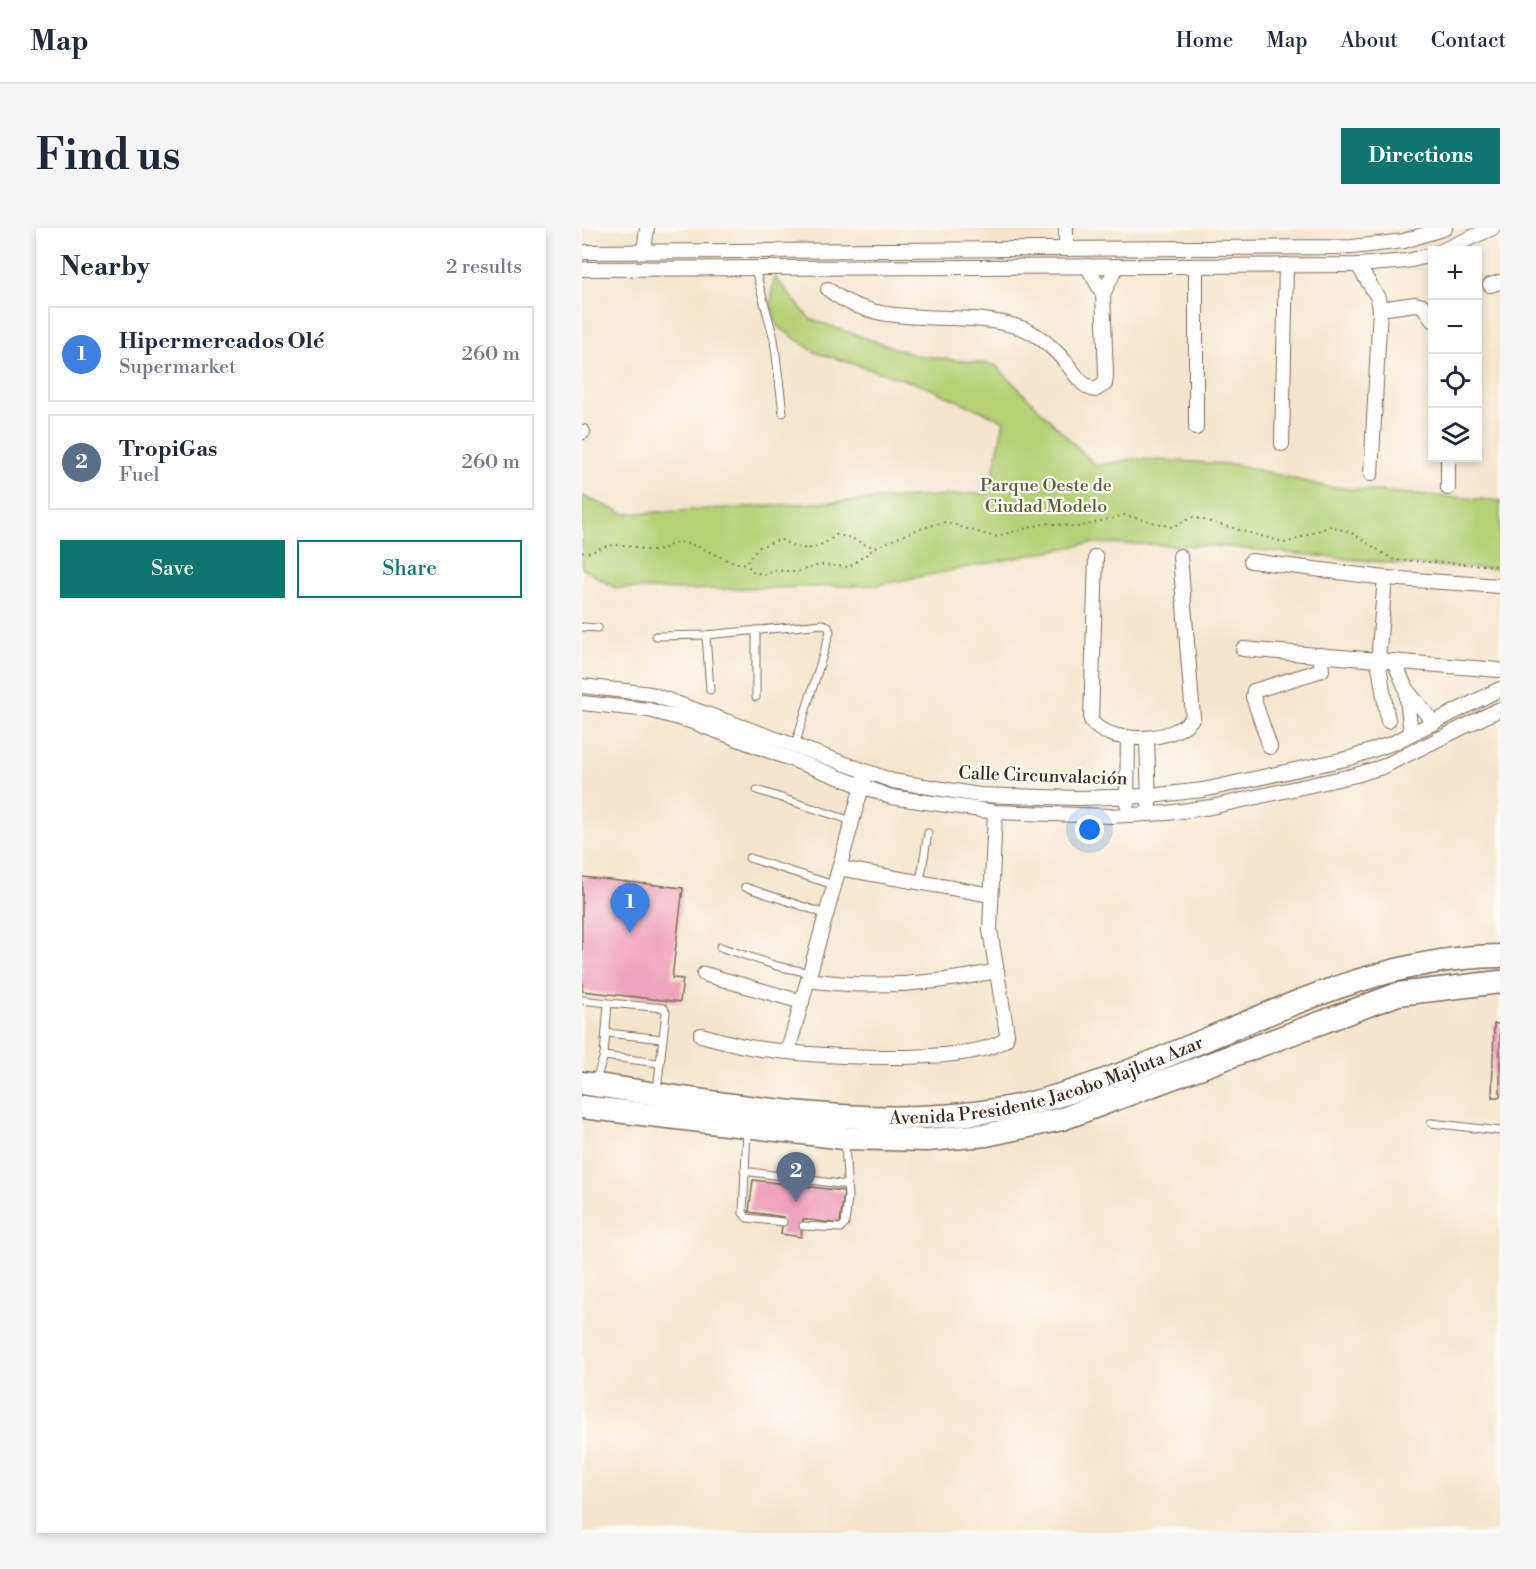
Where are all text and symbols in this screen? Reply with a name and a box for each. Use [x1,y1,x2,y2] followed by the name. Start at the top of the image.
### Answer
[30,24,89,59] text: Map
[1176,28,1233,54] text: Home
[1266,28,1308,54] text: Map
[1341,28,1398,54] text: About
[1431,28,1506,54] text: Contact
[1341,128,1500,184] button: Directions
[36,130,180,183] text: Find us
[1428,246,1482,462] map controls
[1428,246,1482,300] button: +
[60,251,150,283] text: Nearby
[446,255,522,280] text: 2 results
[1428,300,1482,354] button: −
[119,328,325,355] text: Hipermercados Olé
[77,342,86,367] text: 1
[462,342,520,367] text: 260 m
[1428,354,1482,408] button: locate
[119,355,236,380] text: Supermarket
[1428,408,1482,462] button: layers
[119,436,218,463] text: TropiGas
[75,450,88,475] text: 2
[462,450,520,475] text: 260 m
[119,463,159,488] text: Fuel
[980,474,1112,518] park label: Parque Oeste de Ciudad Modelo
[60,540,285,598] button: Save
[297,540,522,598] button: Share
[958,762,1128,790] street label: Calle Circunvalación
[1075,815,1104,844] your location
[610,884,650,933] pin: 1
[888,1030,1207,1129] street label: Avenida Presidente Jacobo Majluta Azar
[776,1152,816,1202] pin: 2

